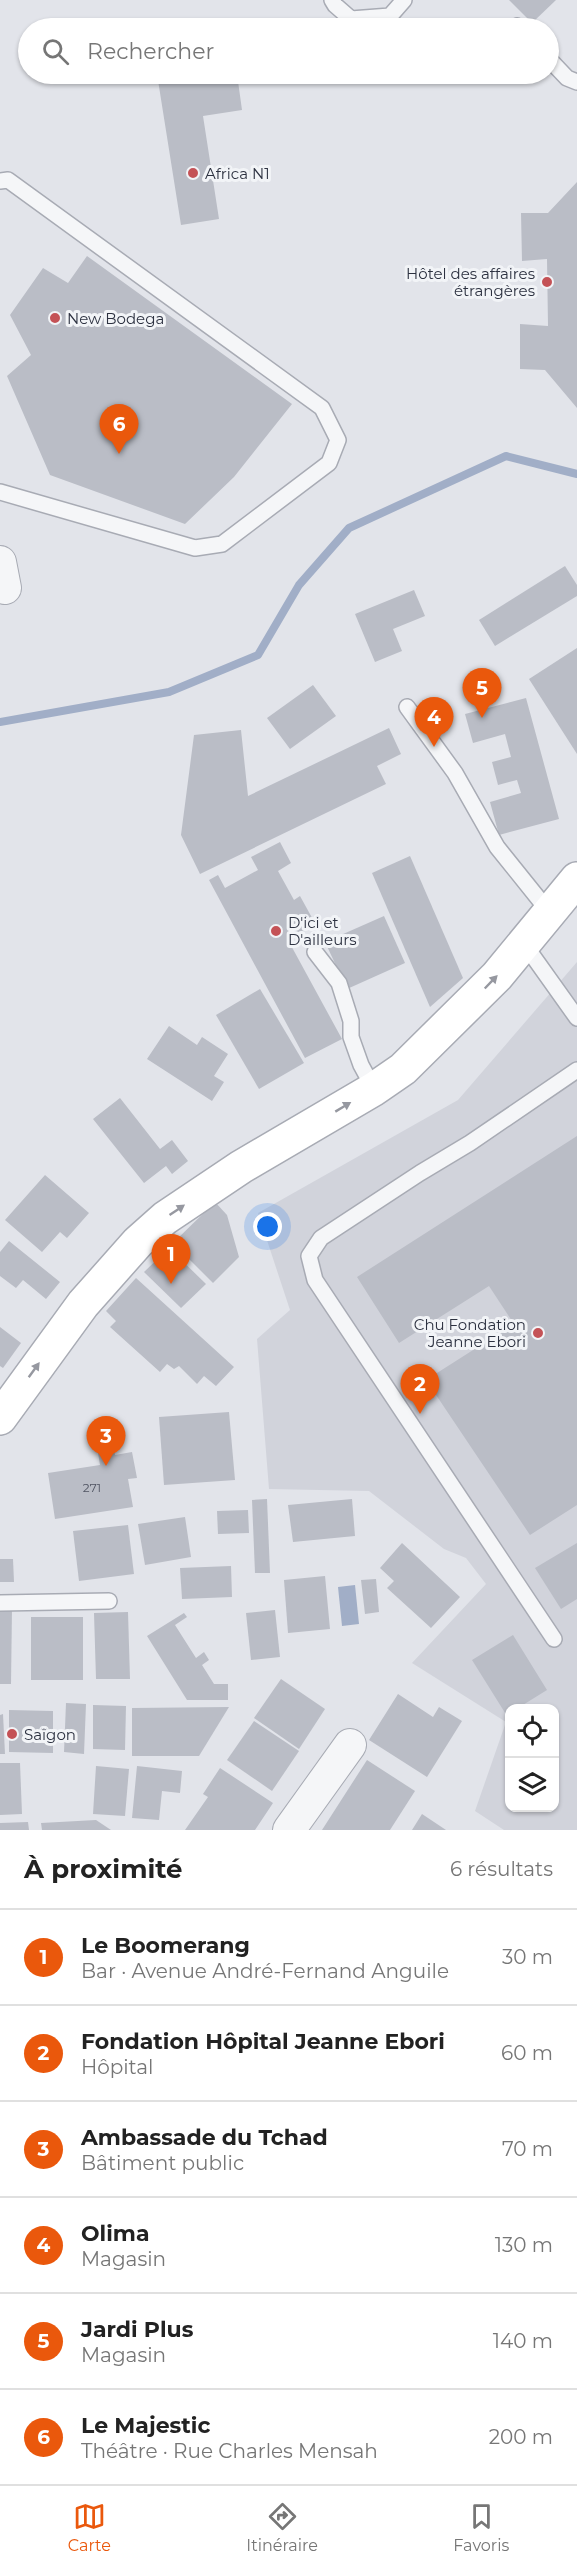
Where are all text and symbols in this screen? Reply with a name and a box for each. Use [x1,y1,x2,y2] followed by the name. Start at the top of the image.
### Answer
[18,18,559,84] search box
[39,35,72,68] icon: search
[87,38,214,65] text: Rechercher
[205,164,270,183] place label: Africa N1
[186,166,200,180] marker: Africa N1
[406,264,535,300] place label: Hôtel des affaires étrangères
[540,275,554,289] marker: Hôtel des affaires étrangères
[67,309,164,328] place label: New Bodega
[48,311,62,325] marker: New Bodega
[100,404,138,454] pin: 6
[462,668,502,718] pin: 5
[414,698,454,747] pin: 4
[288,913,357,949] place label: D'ici et D'ailleurs
[269,924,283,938] marker: D'ici et D'ailleurs
[484,975,498,990] one-way arrow
[335,1102,352,1112] one-way arrow
[169,1205,185,1216] one-way arrow
[253,1212,282,1241] your location
[152,1234,190,1284] pin: 1
[414,1315,526,1351] place label: Chu Fondation Jeanne Ebori
[531,1326,545,1340] marker: Chu Fondation Jeanne Ebori
[28,1363,40,1379] one-way arrow
[400,1364,440,1414] pin: 2
[86,1416,126,1466] pin: 3
[83,1480,101,1495] house number: 271
[505,1704,559,1812] map controls
[505,1704,559,1758] button: locate
[24,1725,76,1744] place label: Saïgon
[5,1727,19,1741] marker: Saïgon
[505,1758,559,1812] button: layers
[24,1853,183,1885] text: À proximité
[450,1857,553,1881] text: 6 résultats
[81,1932,250,1959] text: Le Boomerang
[40,1945,47,1969] text: 1
[502,1945,553,1969] text: 30 m
[81,1959,449,1983] text: Bar · Avenue André-Fernand Anguile
[81,2028,445,2055] text: Fondation Hôpital Jeanne Ebori
[38,2041,49,2065] text: 2
[501,2041,553,2065] text: 60 m
[81,2055,153,2079] text: Hôpital
[81,2124,328,2151] text: Ambassade du Tchad
[38,2137,49,2161] text: 3
[502,2137,553,2161] text: 70 m
[81,2151,244,2175] text: Bâtiment public
[81,2220,149,2247] text: Olima
[37,2233,50,2257] text: 4
[495,2233,553,2257] text: 130 m
[81,2247,166,2271] text: Magasin
[81,2316,193,2343] text: Jardi Plus
[38,2329,49,2353] text: 5
[493,2329,553,2353] text: 140 m
[81,2343,166,2367] text: Magasin
[81,2412,210,2439] text: Le Majestic
[37,2425,50,2449] text: 6
[489,2425,553,2449] text: 200 m
[81,2439,378,2463] text: Théâtre · Rue Charles Mensah
[68,2500,111,2555] tab: Carte
[246,2500,318,2555] tab: Itinéraire
[453,2500,509,2555] tab: Favoris

